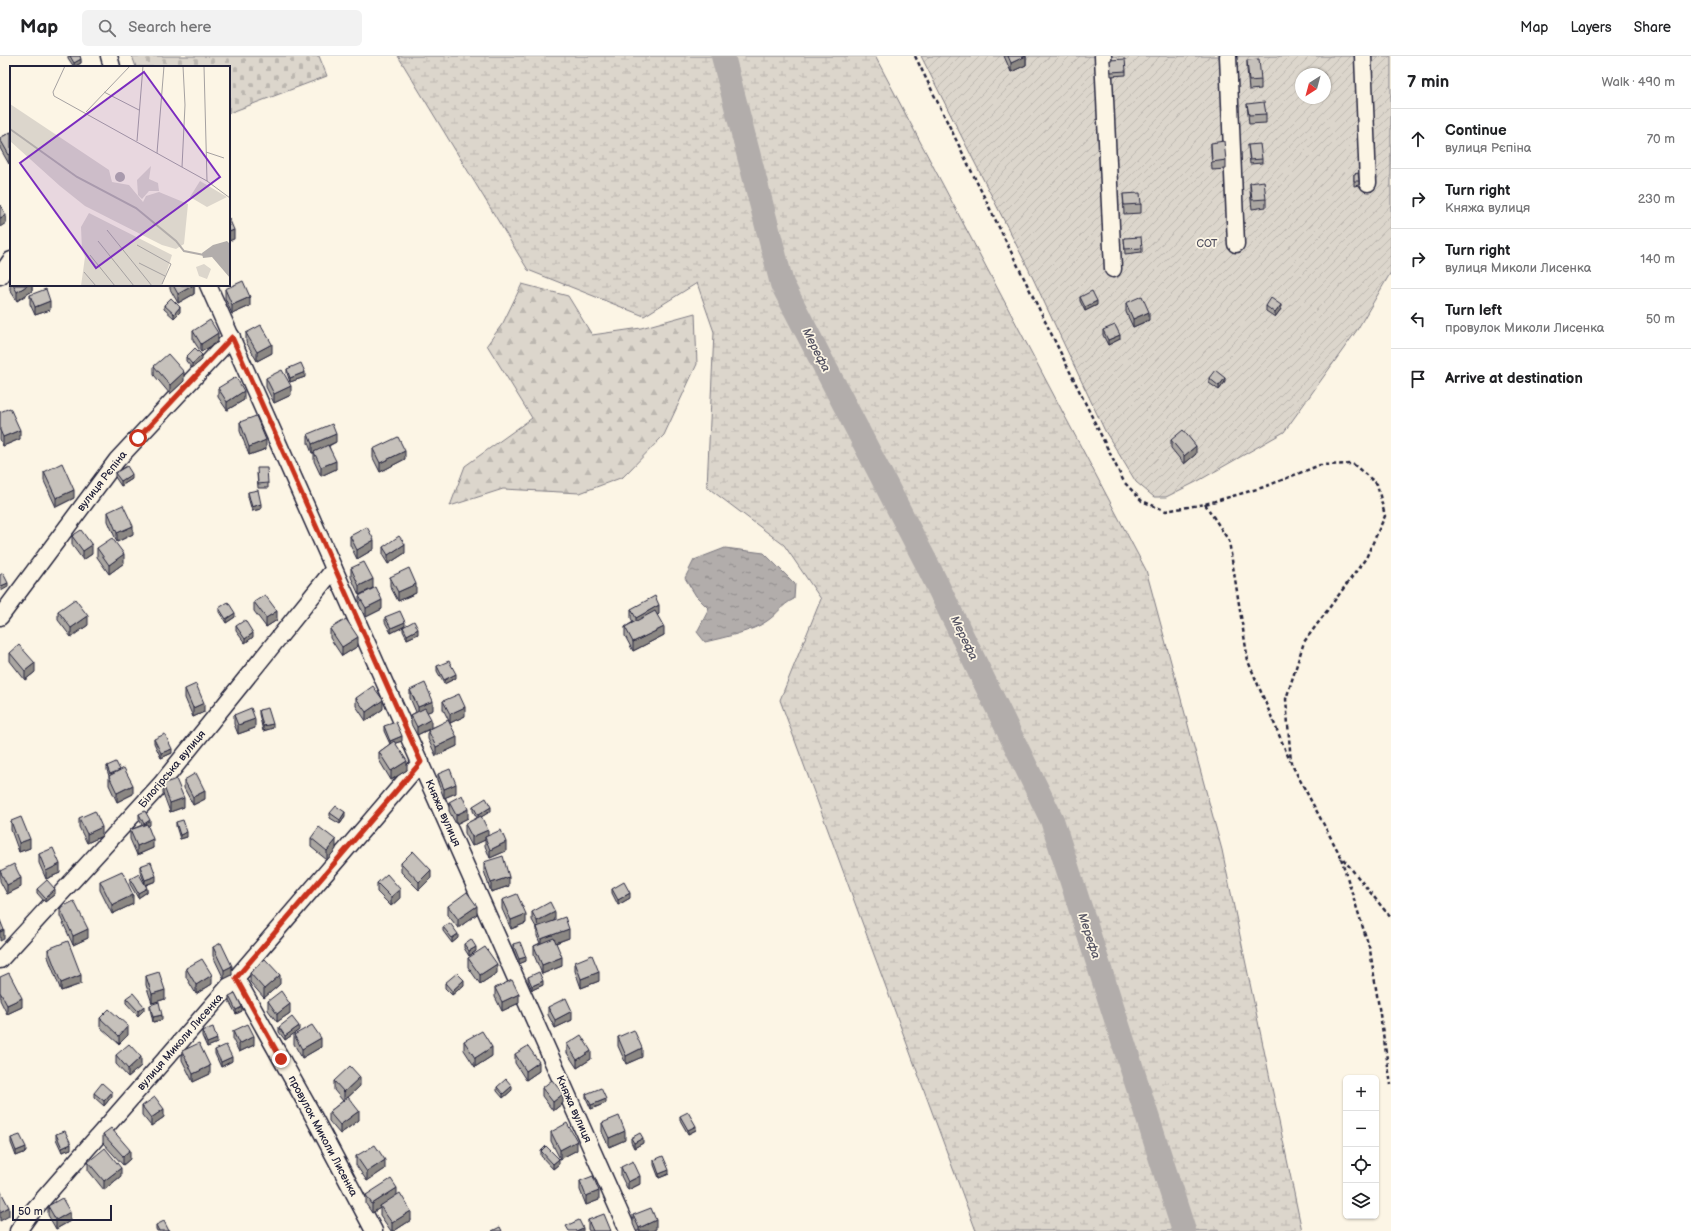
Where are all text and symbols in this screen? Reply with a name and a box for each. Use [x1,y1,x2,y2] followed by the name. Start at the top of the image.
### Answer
[82,10,362,46] search box
[20,16,58,39] text: Map
[96,17,118,39] icon: search
[128,18,211,37] text: Search here
[1520,19,1548,36] text: Map
[1570,19,1612,36] text: Layers
[1634,19,1671,36] text: Share
[10,66,230,286] inset map
[1295,68,1331,104] north arrow
[1407,72,1449,92] text: 7 min
[1601,74,1675,90] text: Walk · 490 m
[1445,121,1507,140] text: Continue
[1407,128,1429,150] icon: ahead
[1647,131,1675,147] text: 70 m
[1445,140,1532,156] text: вулиця Рєпіна
[1445,181,1510,200] text: Turn right
[1407,188,1429,210] icon: right
[1638,191,1675,207] text: 230 m
[1445,200,1530,216] text: Княжа вулиця
[1196,237,1218,250] park label: СОТ
[1445,241,1510,260] text: Turn right
[1407,248,1429,270] icon: right
[1640,251,1675,267] text: 140 m
[1445,260,1591,276] text: вулиця Миколи Лисенка
[1445,301,1502,320] text: Turn left
[1407,308,1429,330] icon: left
[1646,311,1675,327] text: 50 m
[1445,320,1605,336] text: провулок Миколи Лисенка
[799,326,833,374] water label: Мерефа
[1407,368,1429,390] icon: arrive
[1445,369,1583,388] text: Arrive at destination
[129,429,147,447] route start
[74,448,130,514] street label: вулиця Рєпіна
[947,613,981,663] water label: Мерефа
[136,728,208,810] street label: Білогірська вулиця
[422,777,464,849] street label: Княжа вулиця
[1075,911,1103,961] water label: Мерефа
[134,991,226,1093] street label: вулиця Миколи Лисенка
[272,1050,290,1068] route end
[286,1073,361,1199] street label: провулок Миколи Лисенка
[553,1073,595,1145] street label: Княжа вулиця
[1343,1075,1379,1219] map controls
[1343,1075,1379,1111] button: +
[1343,1111,1379,1147] button: −
[1343,1147,1379,1183] button: locate
[1343,1183,1379,1219] button: layers
[12,1203,112,1222] scale bar
[18,1205,43,1218] text: 50 m

